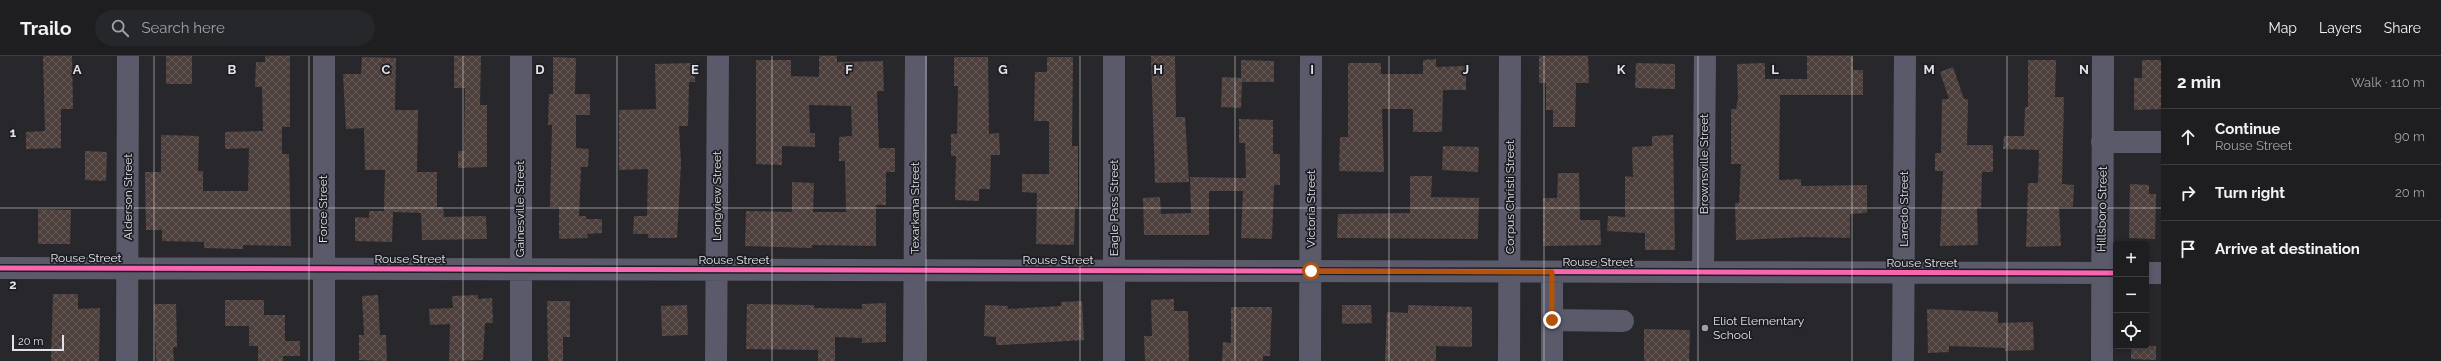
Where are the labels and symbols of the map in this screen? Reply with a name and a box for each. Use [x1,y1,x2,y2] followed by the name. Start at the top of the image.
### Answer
[73,62,82,77] text: A
[228,62,237,77] text: B
[382,62,391,77] text: C
[535,62,545,77] text: D
[691,62,699,77] text: E
[845,62,853,77] text: F
[998,62,1008,77] text: G
[1153,62,1163,77] text: H
[1310,62,1314,77] text: I
[1463,62,1469,77] text: J
[1617,62,1626,77] text: K
[1771,62,1779,77] text: L
[1923,62,1935,77] text: M
[2079,62,2089,77] text: N
[1697,114,1711,214] street label: Brownsville Street
[10,125,17,140] text: 1
[1503,140,1517,254] street label: Corpus Christi Street
[710,151,724,241] street label: Longview Street
[121,154,135,240] street label: Alderson Street
[1107,160,1121,256] street label: Eagle Pass Street
[513,161,527,257] street label: Gainesville Street
[908,162,922,254] street label: Texarkana Street
[2094,166,2110,252] street label: Hillsboro Street
[1304,170,1318,248] street label: Victoria Street
[1897,171,1911,247] street label: Laredo Street
[316,175,330,243] street label: Force Street
[50,251,122,265] street label: Rouse Street
[374,252,446,266] street label: Rouse Street
[698,253,770,267] street label: Rouse Street
[1022,253,1094,267] street label: Rouse Street
[1562,255,1634,269] street label: Rouse Street
[1886,256,1958,270] street label: Rouse Street
[1302,262,1320,280] route start
[9,277,17,292] text: 2
[1543,311,1561,329] route end
[1713,314,1805,342] place label: Eliot Elementary School
[1700,323,1710,333] marker: Eliot Elementary School
[12,333,64,352] scale bar

